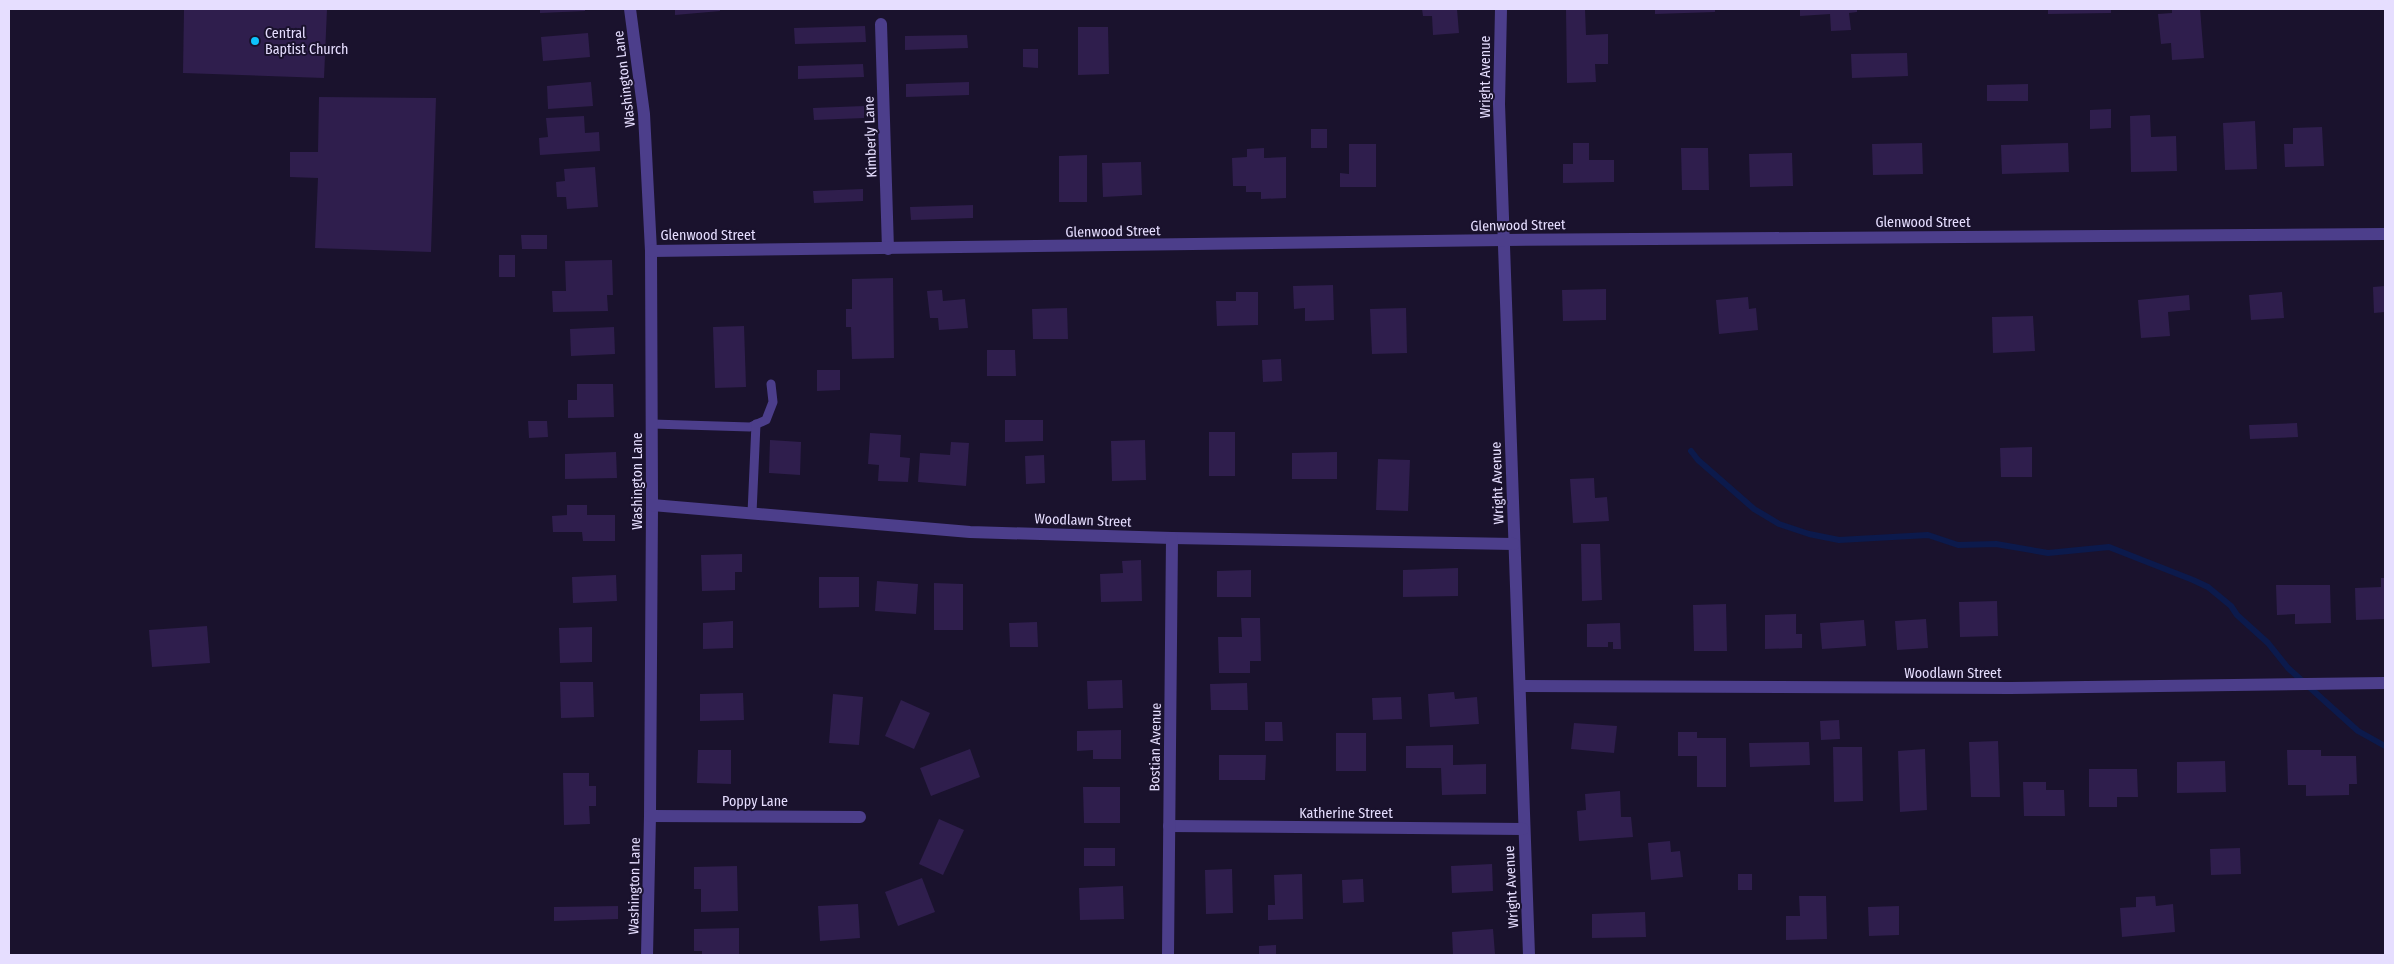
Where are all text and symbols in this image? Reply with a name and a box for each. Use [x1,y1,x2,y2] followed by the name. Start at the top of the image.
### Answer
[265,25,348,58] place label: Central Baptist Church
[610,30,639,128] street label: Washington Lane
[249,35,261,47] marker: Central Baptist Church
[1477,36,1494,118] street label: Wright Avenue
[861,96,880,178] street label: Kimberly Lane
[1875,214,1971,231] street label: Glenwood Street
[1470,216,1566,235] street label: Glenwood Street
[1065,222,1161,241] street label: Glenwood Street
[660,227,756,244] street label: Glenwood Street
[629,432,646,530] street label: Washington Lane
[1488,441,1507,525] street label: Wright Avenue
[1034,510,1132,531] street label: Woodlawn Street
[1904,665,2002,682] street label: Woodlawn Street
[1146,702,1165,792] street label: Bostian Avenue
[722,793,788,810] street label: Poppy Lane
[1299,805,1393,822] street label: Katherine Street
[625,837,644,935] street label: Washington Lane
[1501,845,1522,929] street label: Wright Avenue

